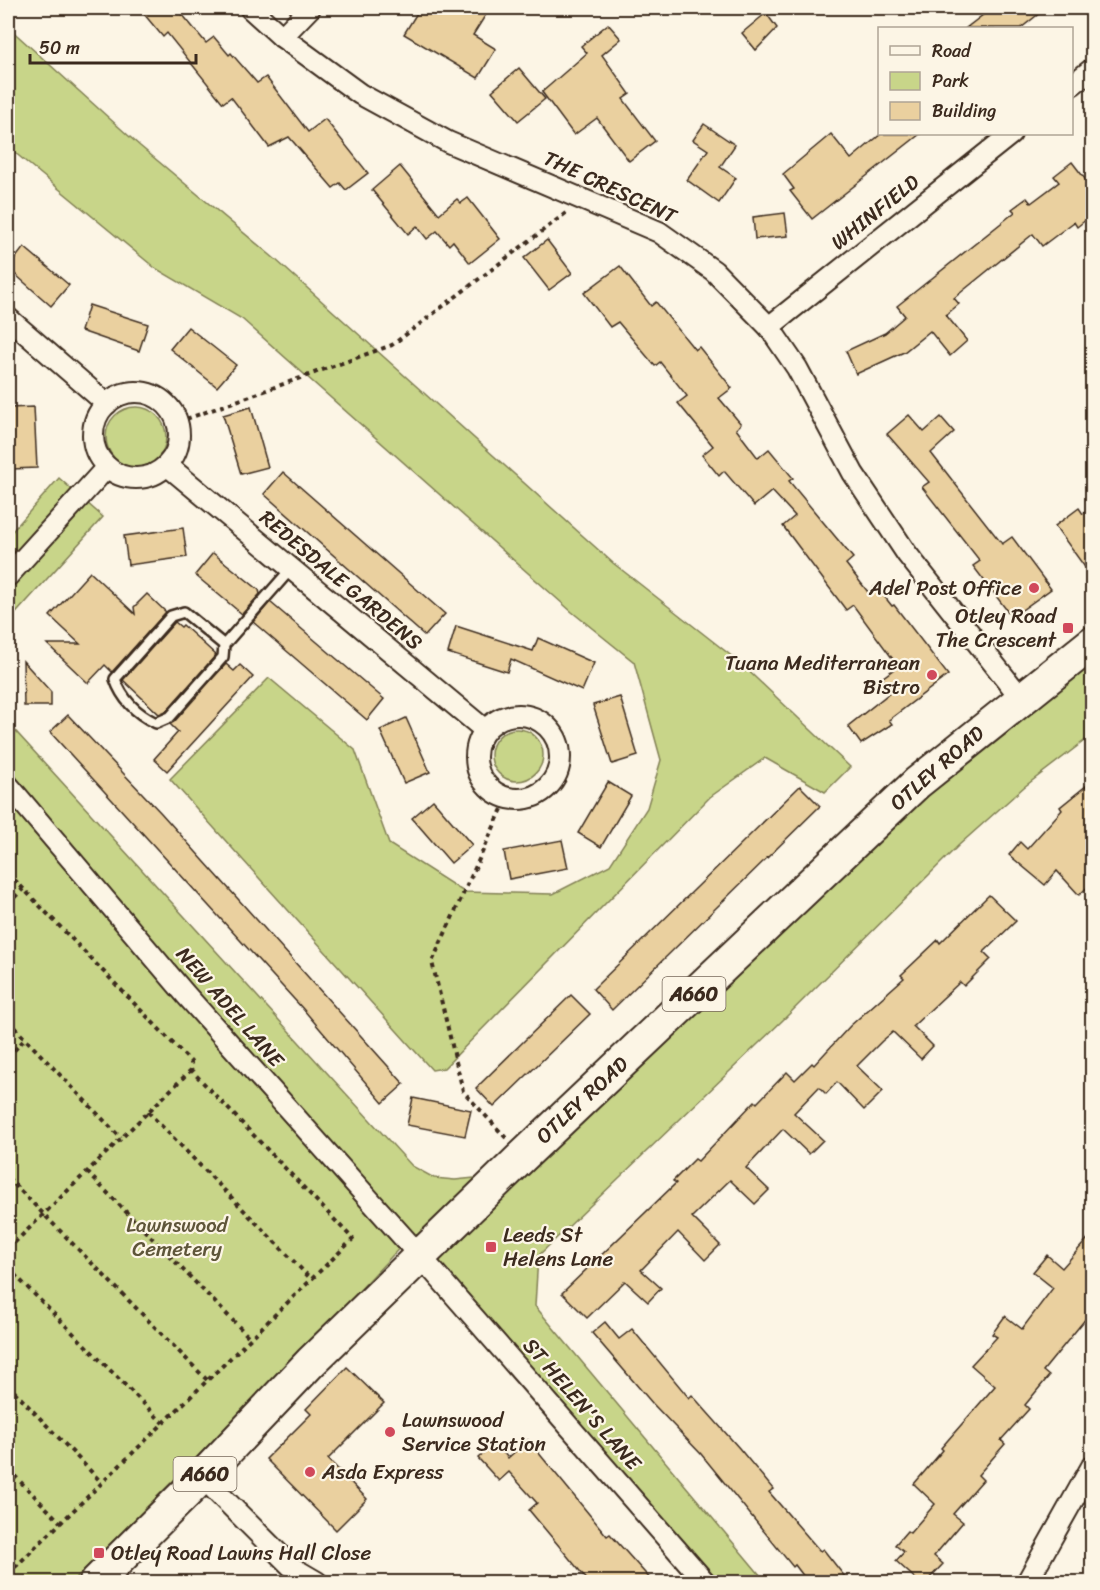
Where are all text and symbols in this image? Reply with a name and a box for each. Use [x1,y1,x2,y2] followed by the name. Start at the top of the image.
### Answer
[30,27,196,65] scale bar
[878,27,1073,135] legend
[39,32,80,64] text: 50 m
[932,35,972,67] text: Road
[932,65,969,97] text: Park
[932,95,996,127] text: Building
[537,139,685,235] street label: THE CRESCENT
[822,164,928,260] street label: WHINFIELD
[250,500,432,660] street label: REDESDALE GARDENS
[868,569,1022,607] place label: Adel Post Office
[1027,581,1041,595] marker: Adel Post Office
[936,597,1058,659] place label: Otley Road The Crescent
[1061,621,1075,635] marker: Otley Road The Crescent
[725,644,920,706] place label: Tuana Mediterranean Bistro
[925,668,939,682] marker: Tuana Mediterranean Bistro
[881,715,994,821] street label: OTLEY ROAD
[166,938,295,1077] street label: NEW ADEL LANE
[662,977,726,1011] road number: A660
[526,1046,638,1154] street label: OTLEY ROAD
[126,1206,230,1268] park label: Lawnswood Cemetery
[503,1216,613,1278] place label: Leeds St Helens Lane
[484,1240,498,1254] marker: Leeds St Helens Lane
[513,1329,652,1480] street label: ST HELEN'S LANE
[402,1401,546,1463] place label: Lawnswood Service Station
[383,1425,397,1439] marker: Lawnswood Service Station
[321,1453,444,1491] place label: Asda Express
[174,1457,236,1491] road number: A660
[303,1465,317,1479] marker: Asda Express
[111,1534,372,1572] place label: Otley Road Lawns Hall Close
[92,1546,106,1560] marker: Otley Road Lawns Hall Close

